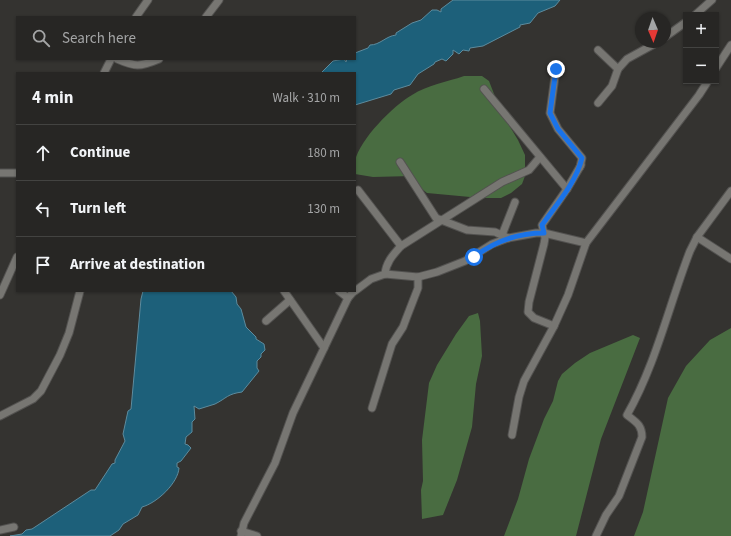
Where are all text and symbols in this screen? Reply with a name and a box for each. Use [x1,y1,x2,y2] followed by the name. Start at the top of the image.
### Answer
[635,12,671,48] north arrow
[683,12,719,84] map controls
[683,12,719,48] button: +
[16,16,356,60] search box
[30,27,52,49] icon: search
[62,28,136,49] text: Search here
[683,48,719,84] button: −
[547,60,565,78] route end
[32,86,73,110] text: 4 min
[272,89,340,107] text: Walk · 310 m
[32,142,54,164] icon: ahead
[70,142,130,163] text: Continue
[307,144,340,162] text: 180 m
[32,198,54,220] icon: left
[70,198,126,219] text: Turn left
[307,200,340,218] text: 130 m
[465,248,483,266] route start
[32,254,54,276] icon: arrive
[70,254,205,275] text: Arrive at destination

